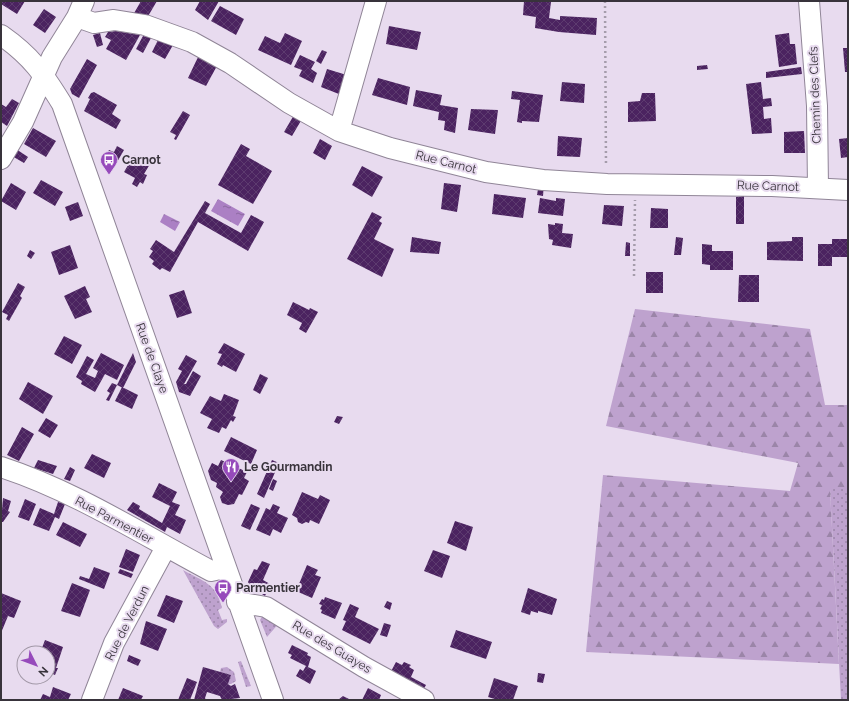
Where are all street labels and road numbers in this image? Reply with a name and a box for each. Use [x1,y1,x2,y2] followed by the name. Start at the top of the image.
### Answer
[806,46,824,144] street label: Chemin des Clefs
[414,148,478,176] street label: Rue Carnot
[737,178,799,194] street label: Rue Carnot
[133,321,171,395] street label: Rue de Claye
[73,494,156,547] street label: Rue Parmentier
[102,583,152,663] street label: Rue de Verdun
[290,618,374,676] street label: Rue des Guayes

